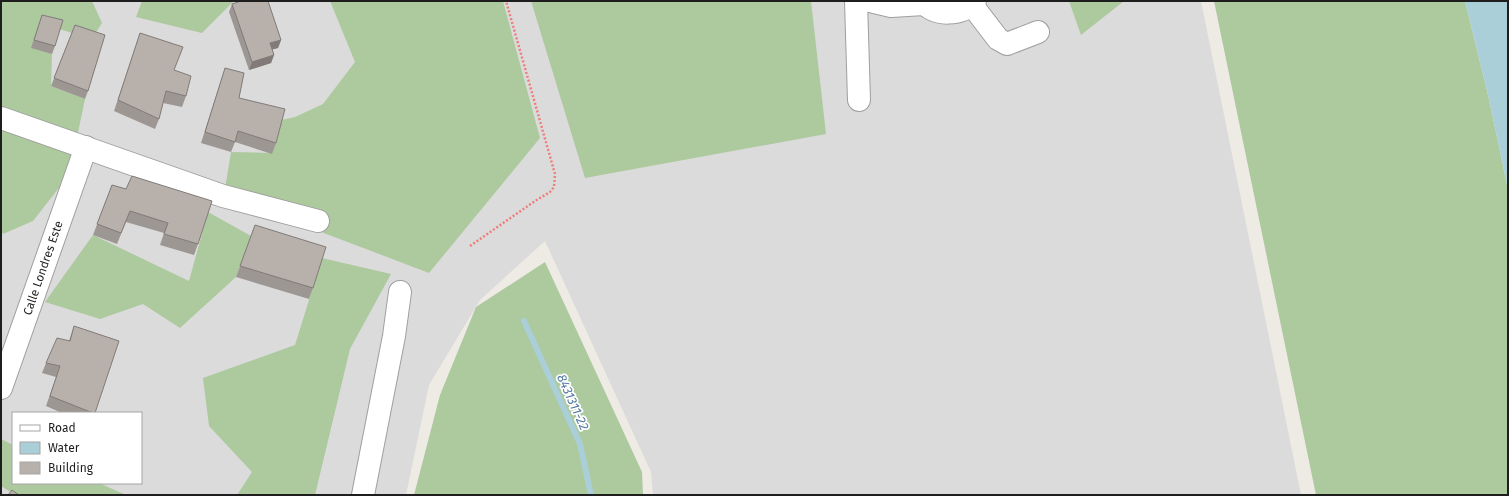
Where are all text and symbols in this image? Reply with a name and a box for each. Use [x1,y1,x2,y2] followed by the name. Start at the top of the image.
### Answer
[20,219,66,317] street label: Calle Londres Este
[554,372,592,432] water label: 8431311-22
[12,412,142,484] legend
[48,421,76,435] text: Road
[48,441,80,455] text: Water
[48,461,94,475] text: Building

